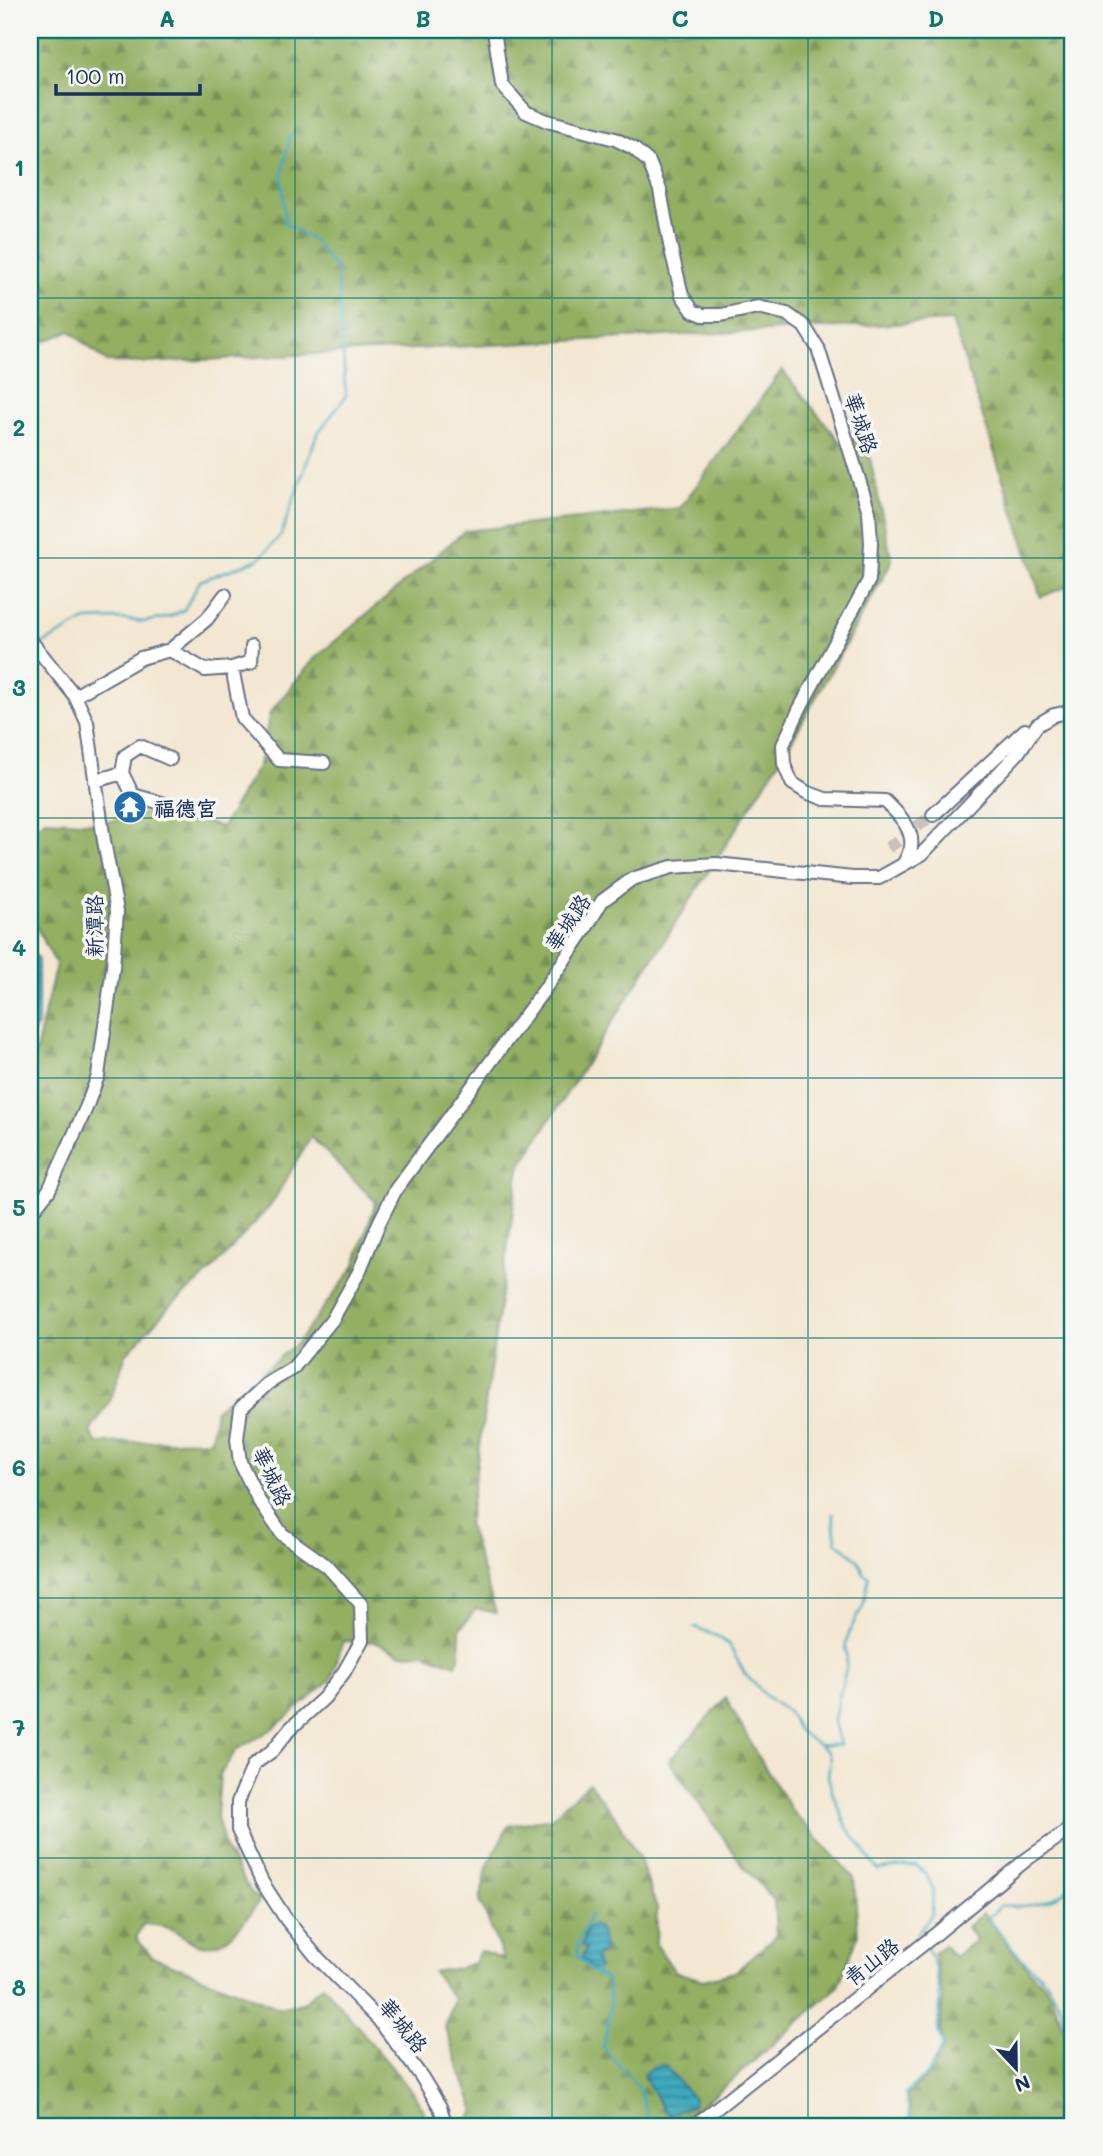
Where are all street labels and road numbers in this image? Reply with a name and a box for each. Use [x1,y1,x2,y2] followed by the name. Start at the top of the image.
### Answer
[839,389,885,457] street label: 華城路
[538,888,596,956] street label: 華城路
[80,895,107,958] street label: 新潭路
[247,1442,299,1510] street label: 華城路
[838,1931,904,1991] street label: 青山路
[374,1992,434,2058] street label: 華城路

